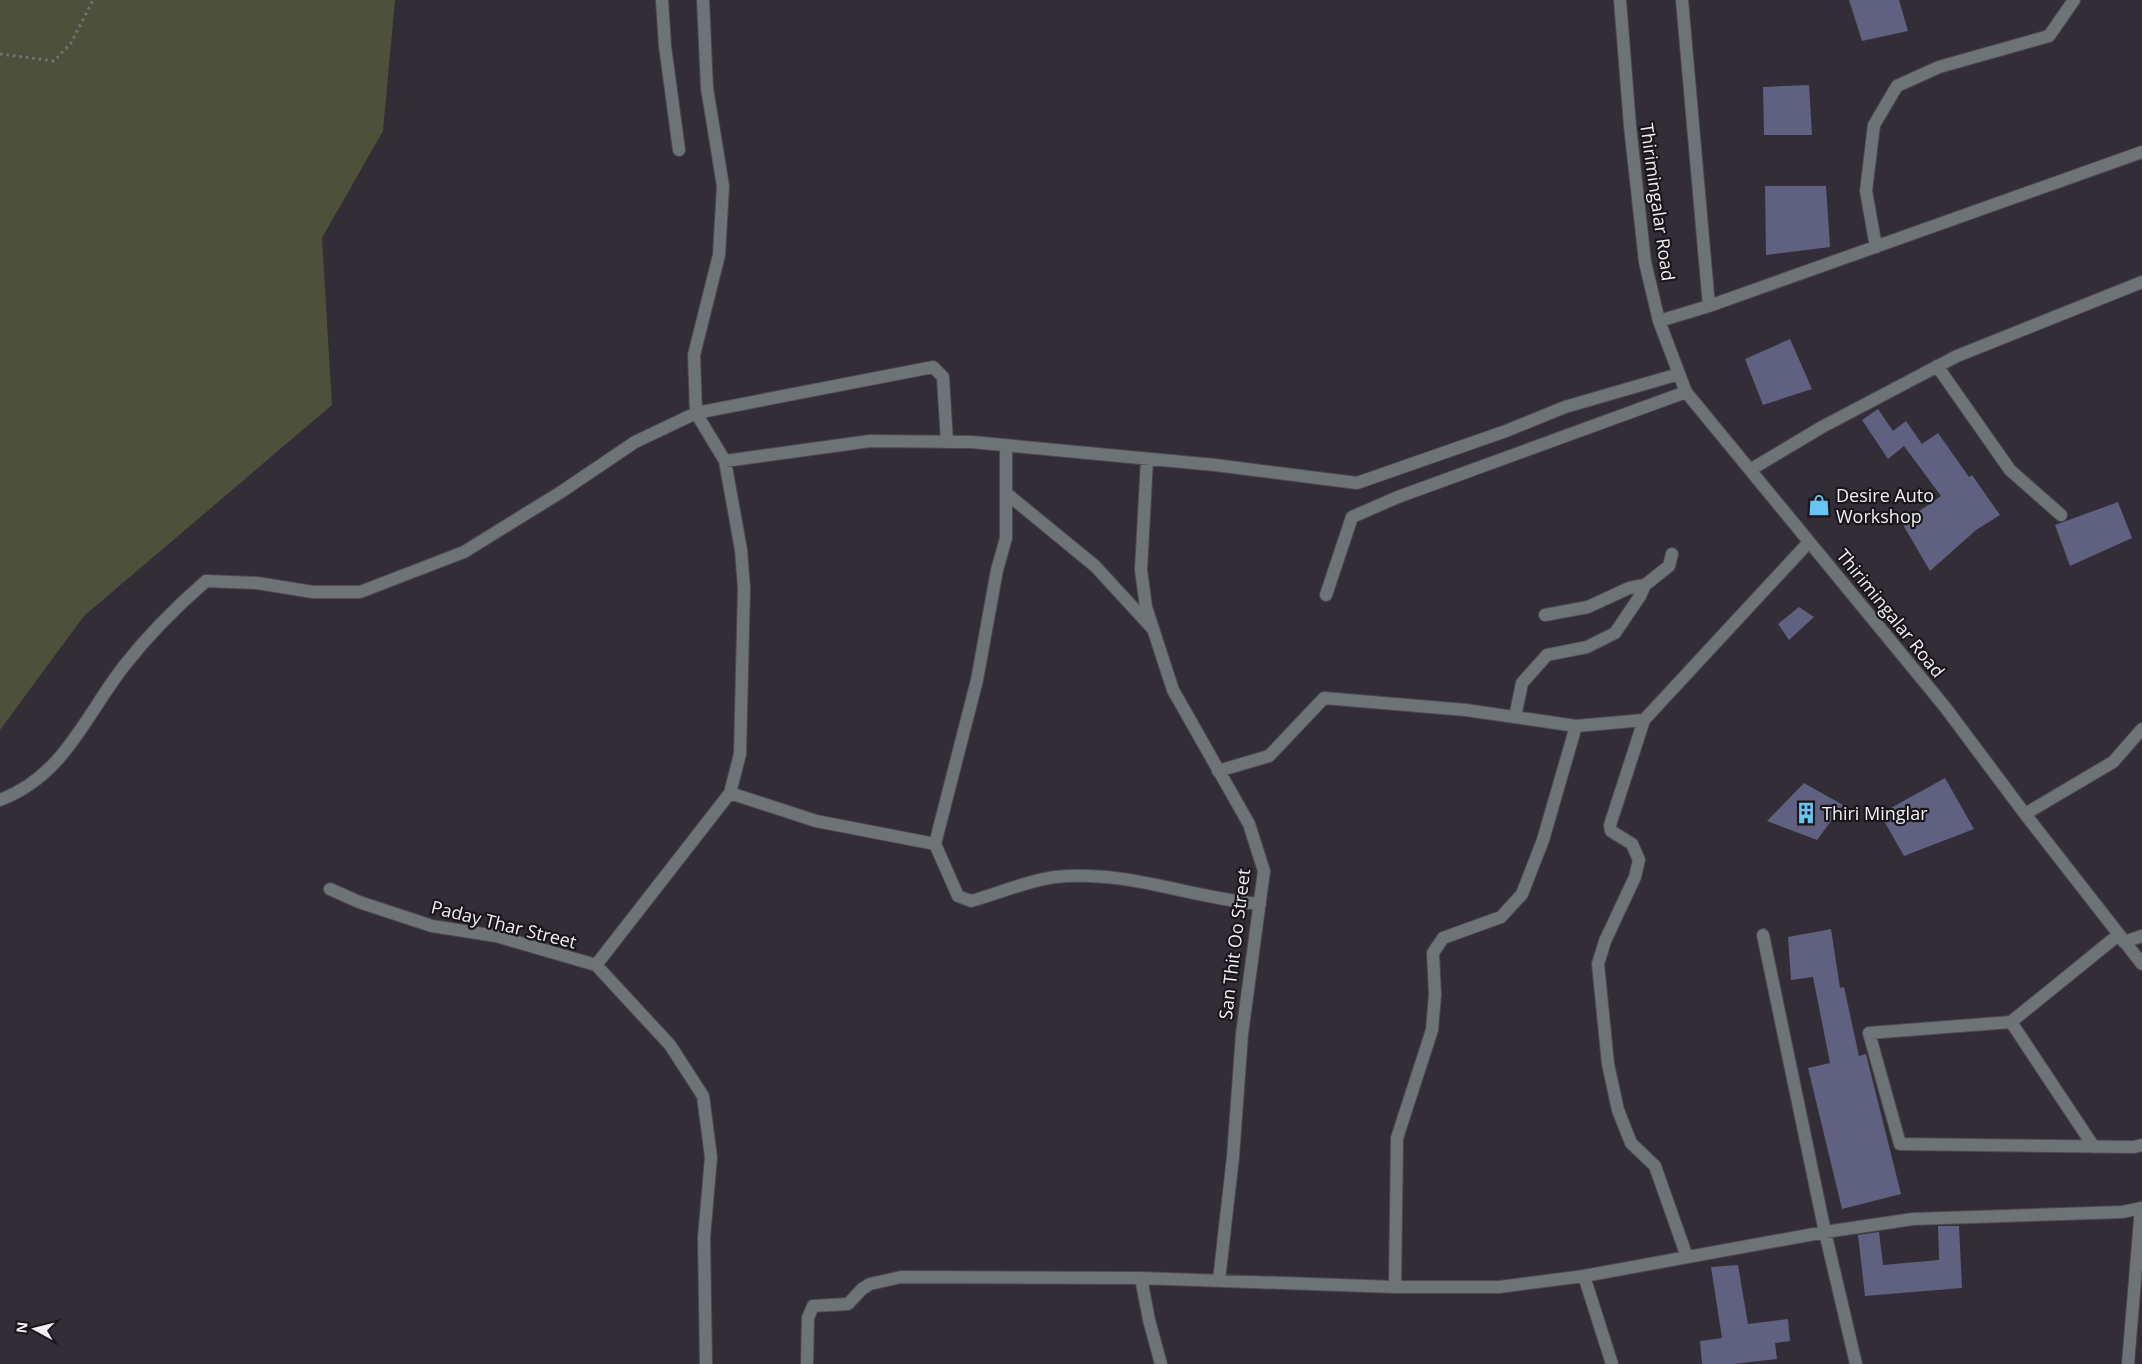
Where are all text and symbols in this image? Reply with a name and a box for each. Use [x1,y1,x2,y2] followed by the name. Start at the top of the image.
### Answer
[1635,122,1681,282] street label: Thirimingalar Road
[1836,483,1934,528] place label: Desire Auto Workshop
[1806,492,1832,518] shop icon: Desire Auto Workshop
[1832,544,1950,682] street label: Thirimingalar Road
[1793,800,1819,826] building icon: Thiri Minglar
[1822,801,1928,825] place label: Thiri Minglar
[1213,867,1255,1021] street label: San Thit Oo Street
[429,894,579,954] street label: Paday Thar Street
[10,1304,60,1354] north arrow
[11,1321,32,1334] text: N

